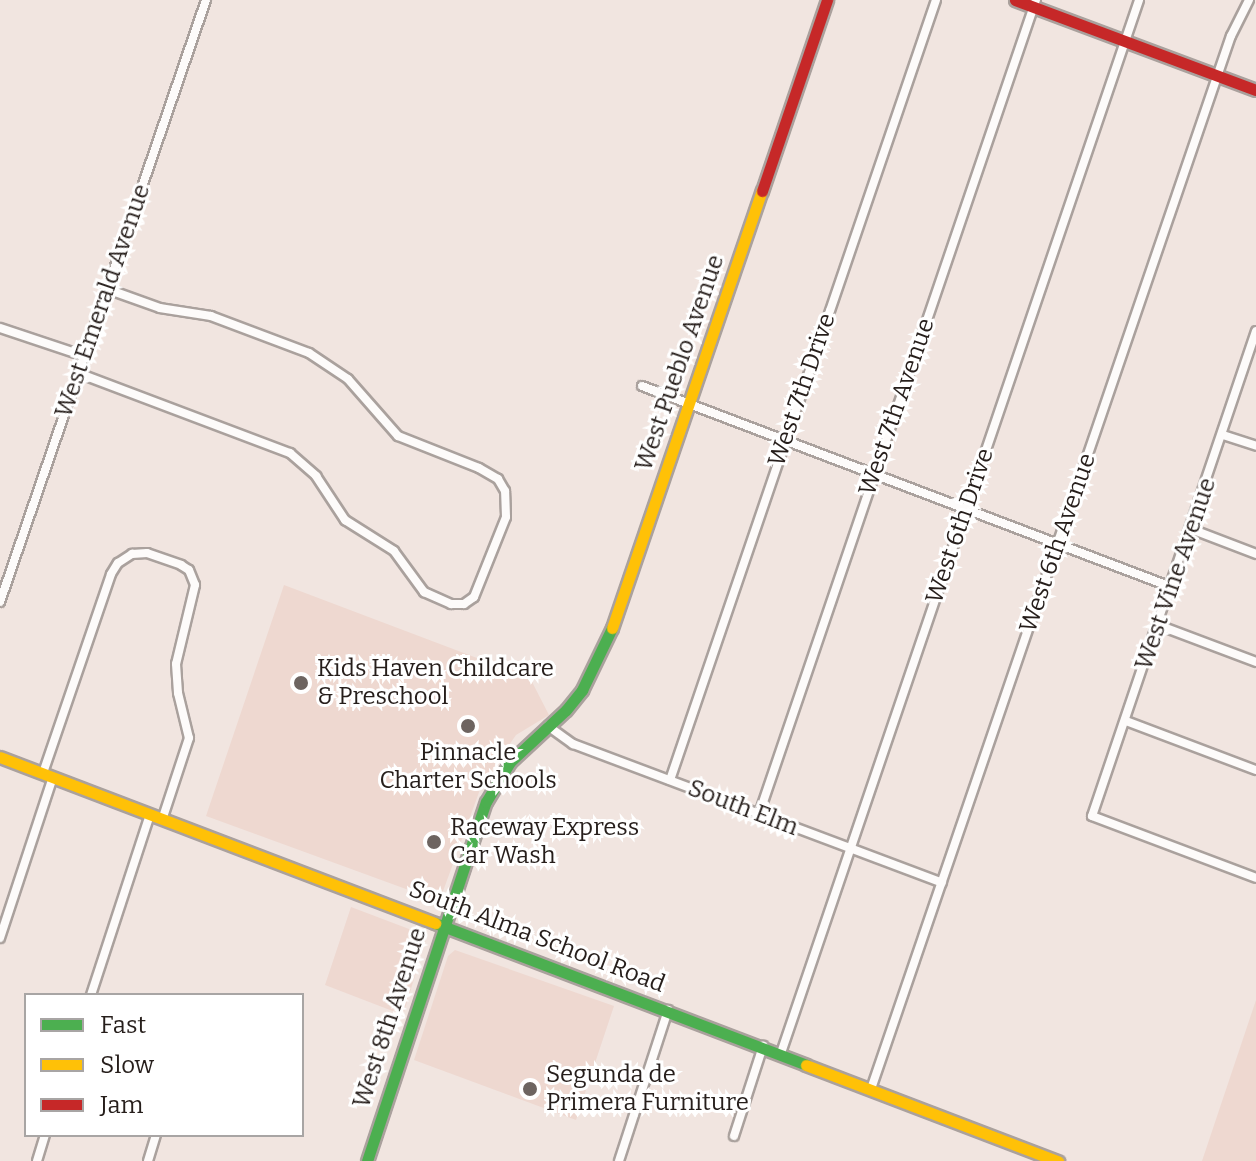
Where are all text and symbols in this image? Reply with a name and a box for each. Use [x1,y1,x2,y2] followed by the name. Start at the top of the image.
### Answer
[50,181,156,421] street label: West Emerald Avenue
[629,251,731,475] street label: West Pueblo Avenue
[762,310,842,470] street label: West 7th Drive
[853,315,941,499] street label: West 7th Avenue
[920,445,1000,607] street label: West 6th Drive
[1014,450,1102,636] street label: West 6th Avenue
[1130,474,1222,674] street label: West Vine Avenue
[317,655,554,711] place label: Kids Haven Childcare & Preschool
[292,674,310,692] marker: Kids Haven Childcare & Preschool
[459,717,477,735] marker: Pinnacle Charter Schools
[379,739,557,795] place label: Pinnacle Charter Schools
[684,774,802,842] street label: South Elm
[450,814,639,870] place label: Raceway Express Car Wash
[425,833,443,851] marker: Raceway Express Car Wash
[405,875,669,999] street label: South Alma School Road
[347,924,433,1112] street label: West 8th Avenue
[24,993,304,1137] legend
[100,1011,146,1039] text: Fast
[100,1051,154,1079] text: Slow
[546,1061,749,1117] place label: Segunda de Primera Furniture
[521,1080,539,1098] marker: Segunda de Primera Furniture
[100,1091,143,1119] text: Jam

